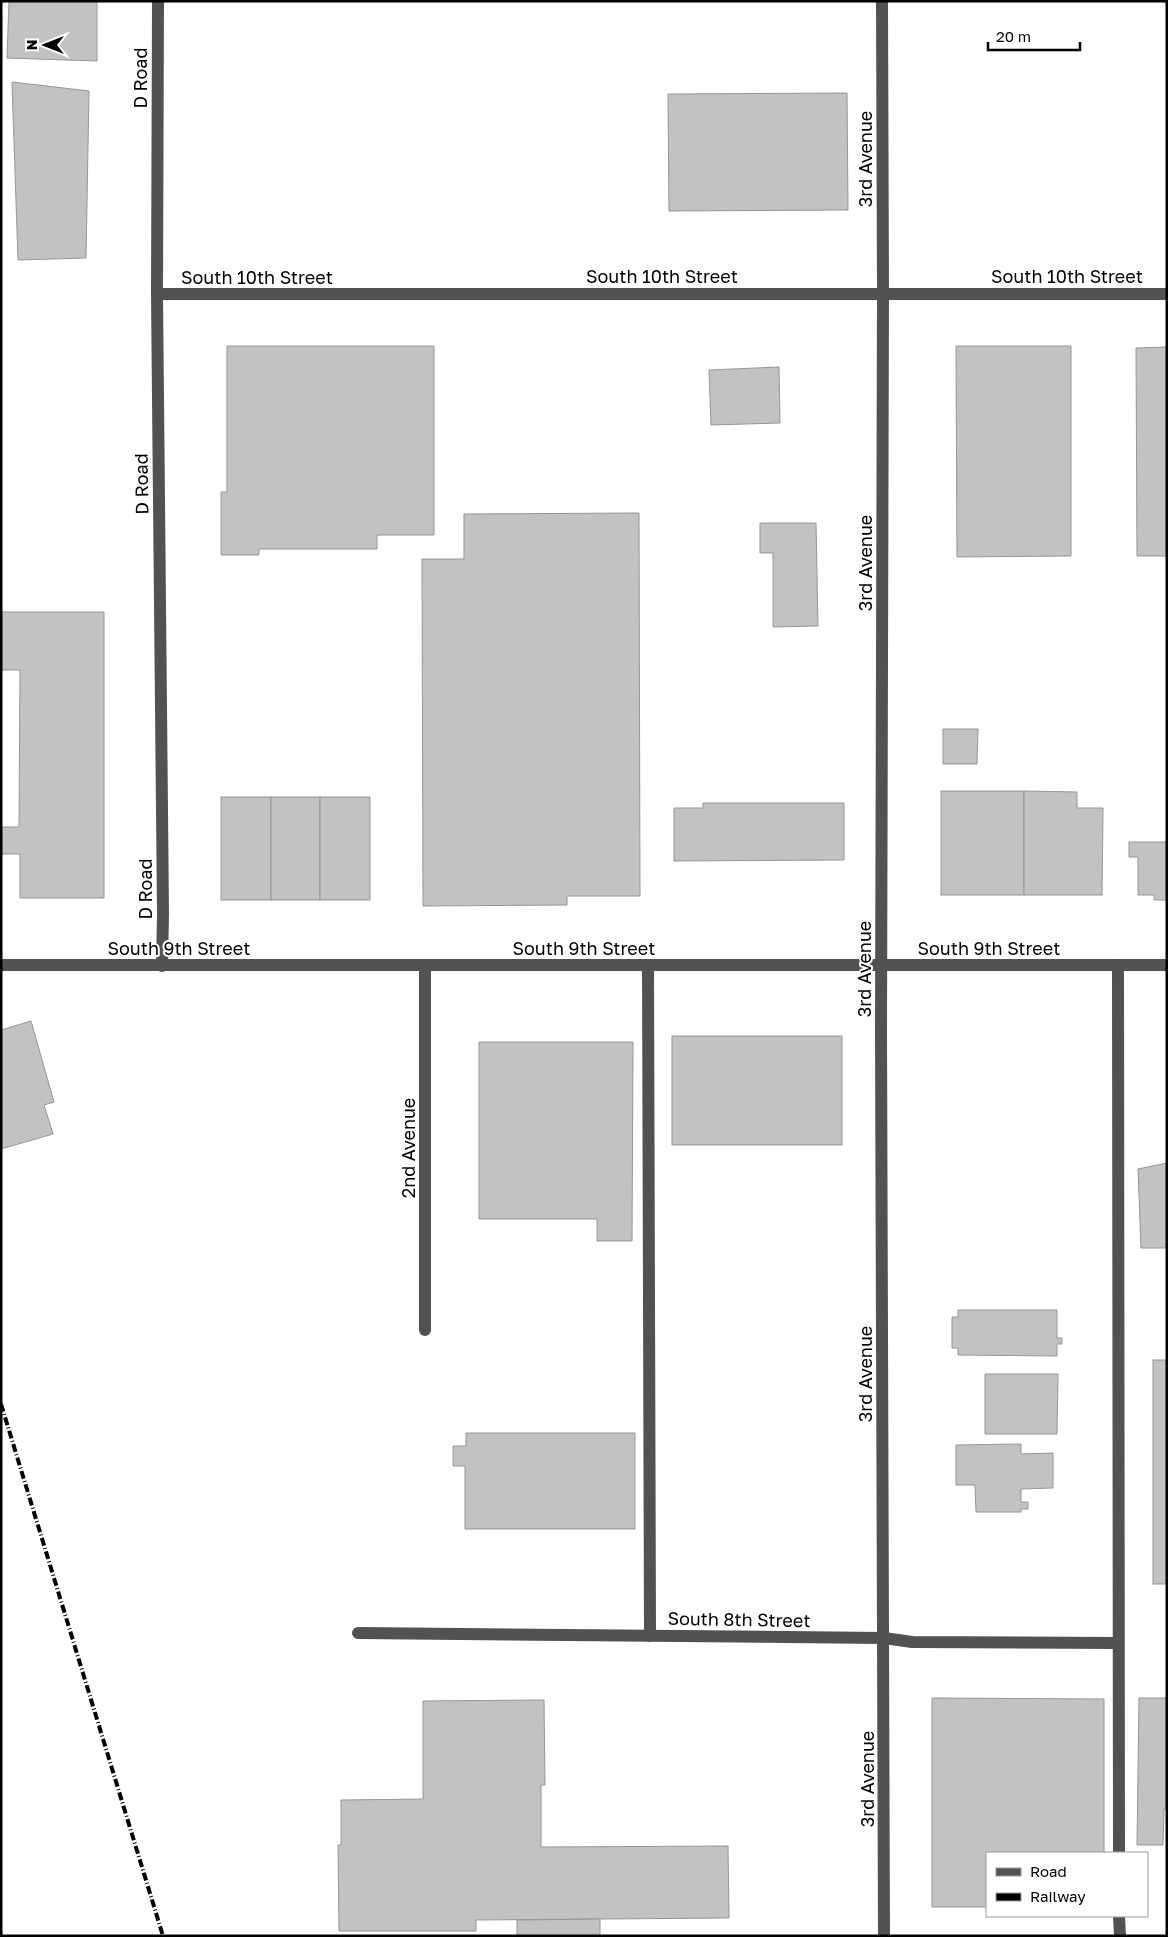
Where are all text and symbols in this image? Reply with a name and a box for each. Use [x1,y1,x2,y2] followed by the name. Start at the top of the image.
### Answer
[20,20,70,70] north arrow
[988,20,1080,52] scale bar
[996,27,1031,45] text: 20 m
[23,40,40,50] text: N
[129,47,151,109] street label: D Road
[854,111,876,207] street label: 3rd Avenue
[586,265,738,287] street label: South 10th Street
[991,265,1143,287] street label: South 10th Street
[181,266,333,288] street label: South 10th Street
[129,453,153,515] street label: D Road
[854,515,876,611] street label: 3rd Avenue
[134,858,156,920] street label: D Road
[853,921,875,1017] street label: 3rd Avenue
[108,937,250,959] street label: South 9th Street
[513,937,655,959] street label: South 9th Street
[918,937,1060,959] street label: South 9th Street
[397,1098,419,1198] street label: 2nd Avenue
[854,1326,876,1422] street label: 3rd Avenue
[667,1607,811,1631] street label: South 8th Street
[856,1731,878,1827] street label: 3rd Avenue
[986,1852,1148,1917] legend
[1030,1862,1067,1880] text: Road
[1030,1887,1086,1905] text: Railway

